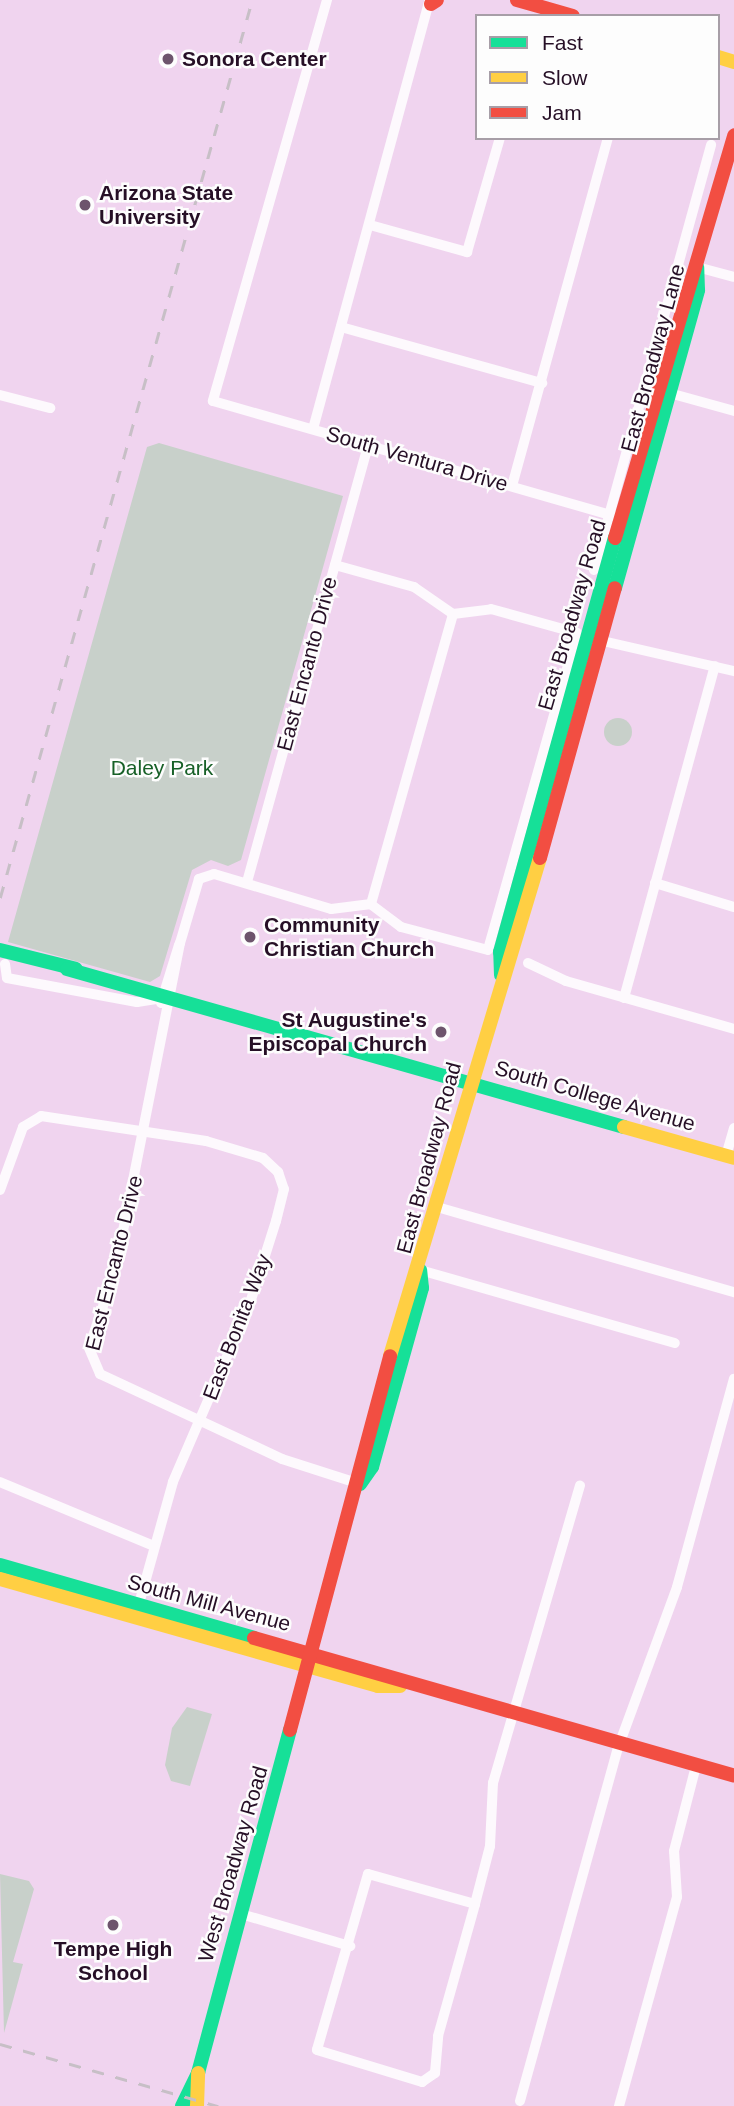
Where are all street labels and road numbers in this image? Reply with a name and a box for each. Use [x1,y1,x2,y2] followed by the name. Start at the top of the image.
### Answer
[616,261,690,455] street label: East Broadway Lane
[323,421,511,497] street label: South Ventura Drive
[533,517,611,713] street label: East Broadway Road
[272,574,342,754] street label: East Encanto Drive
[491,1055,699,1137] street label: South College Avenue
[391,1059,467,1257] street label: East Broadway Road
[80,1173,148,1353] street label: East Encanto Drive
[198,1250,276,1404] street label: East Bonita Way
[124,1569,294,1637] street label: South Mill Avenue
[193,1763,273,1965] street label: West Broadway Road

